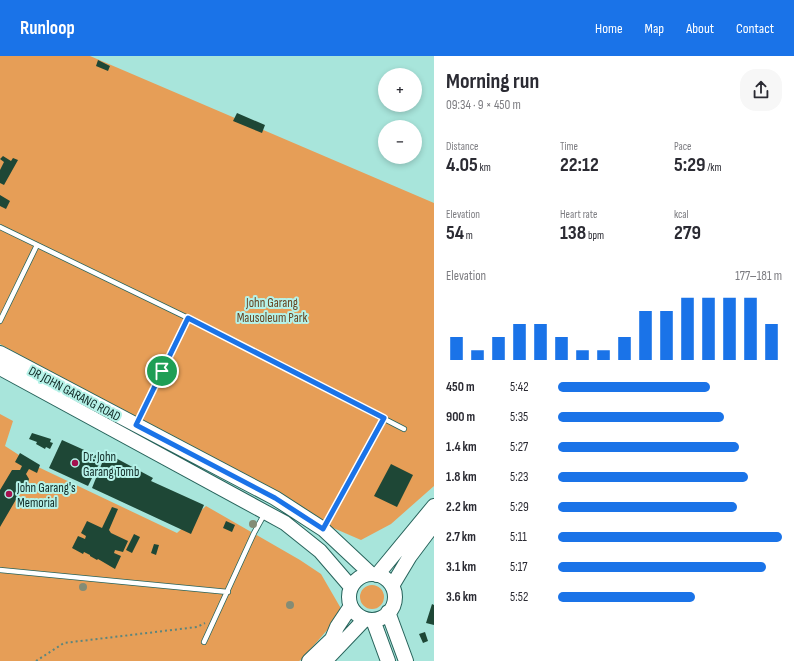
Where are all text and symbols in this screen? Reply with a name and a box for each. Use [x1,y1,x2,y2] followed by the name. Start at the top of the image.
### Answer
[20,17,75,40] text: Runloop
[595,20,623,37] text: Home
[645,20,664,37] text: Map
[686,20,714,37] text: About
[736,20,774,37] text: Contact
[378,68,422,164] map controls
[378,68,422,112] button: +
[446,68,539,95] text: Morning run
[740,69,782,111] button: share
[446,97,521,113] text: 09:34 · 9 × 450 m
[378,120,422,164] button: −
[446,140,478,153] text: Distance
[560,140,578,153] text: Time
[674,140,692,153] text: Pace
[446,153,478,177] text: 4.05
[560,153,599,177] text: 22:12
[674,153,705,177] text: 5:29
[478,161,491,174] text: km
[705,161,722,174] text: /km
[446,208,480,221] text: Elevation
[560,208,598,221] text: Heart rate
[674,208,689,221] text: kcal
[446,221,464,245] text: 54
[560,221,586,245] text: 138
[674,221,701,245] text: 279
[464,229,473,242] text: m
[586,229,604,242] text: bpm
[446,268,486,284] text: Elevation
[735,268,782,284] text: 177–181 m
[237,295,307,326] park label: John Garang Mausoleum Park
[145,354,179,388] pin
[151,360,173,382] icon: arrive
[26,363,123,425] street label: DR JOHN GARANG ROAD
[446,379,475,395] text: 450 m
[510,379,529,395] text: 5:42
[446,409,475,425] text: 900 m
[510,409,528,425] text: 5:35
[446,439,477,455] text: 1.4 km
[510,439,528,455] text: 5:27
[83,449,139,480] place label: Dr. John Garang Tomb
[70,458,80,468] marker: Dr. John Garang Tomb
[446,469,477,485] text: 1.8 km
[510,469,529,485] text: 5:23
[16,480,76,511] place label: John Garang's Memorial
[4,489,14,499] marker: John Garang's Memorial
[446,499,477,515] text: 2.2 km
[510,499,529,515] text: 5:29
[446,529,476,545] text: 2.7 km
[510,529,527,545] text: 5:11
[446,559,476,575] text: 3.1 km
[510,559,527,575] text: 5:17
[446,589,477,605] text: 3.6 km
[510,589,528,605] text: 5:52

